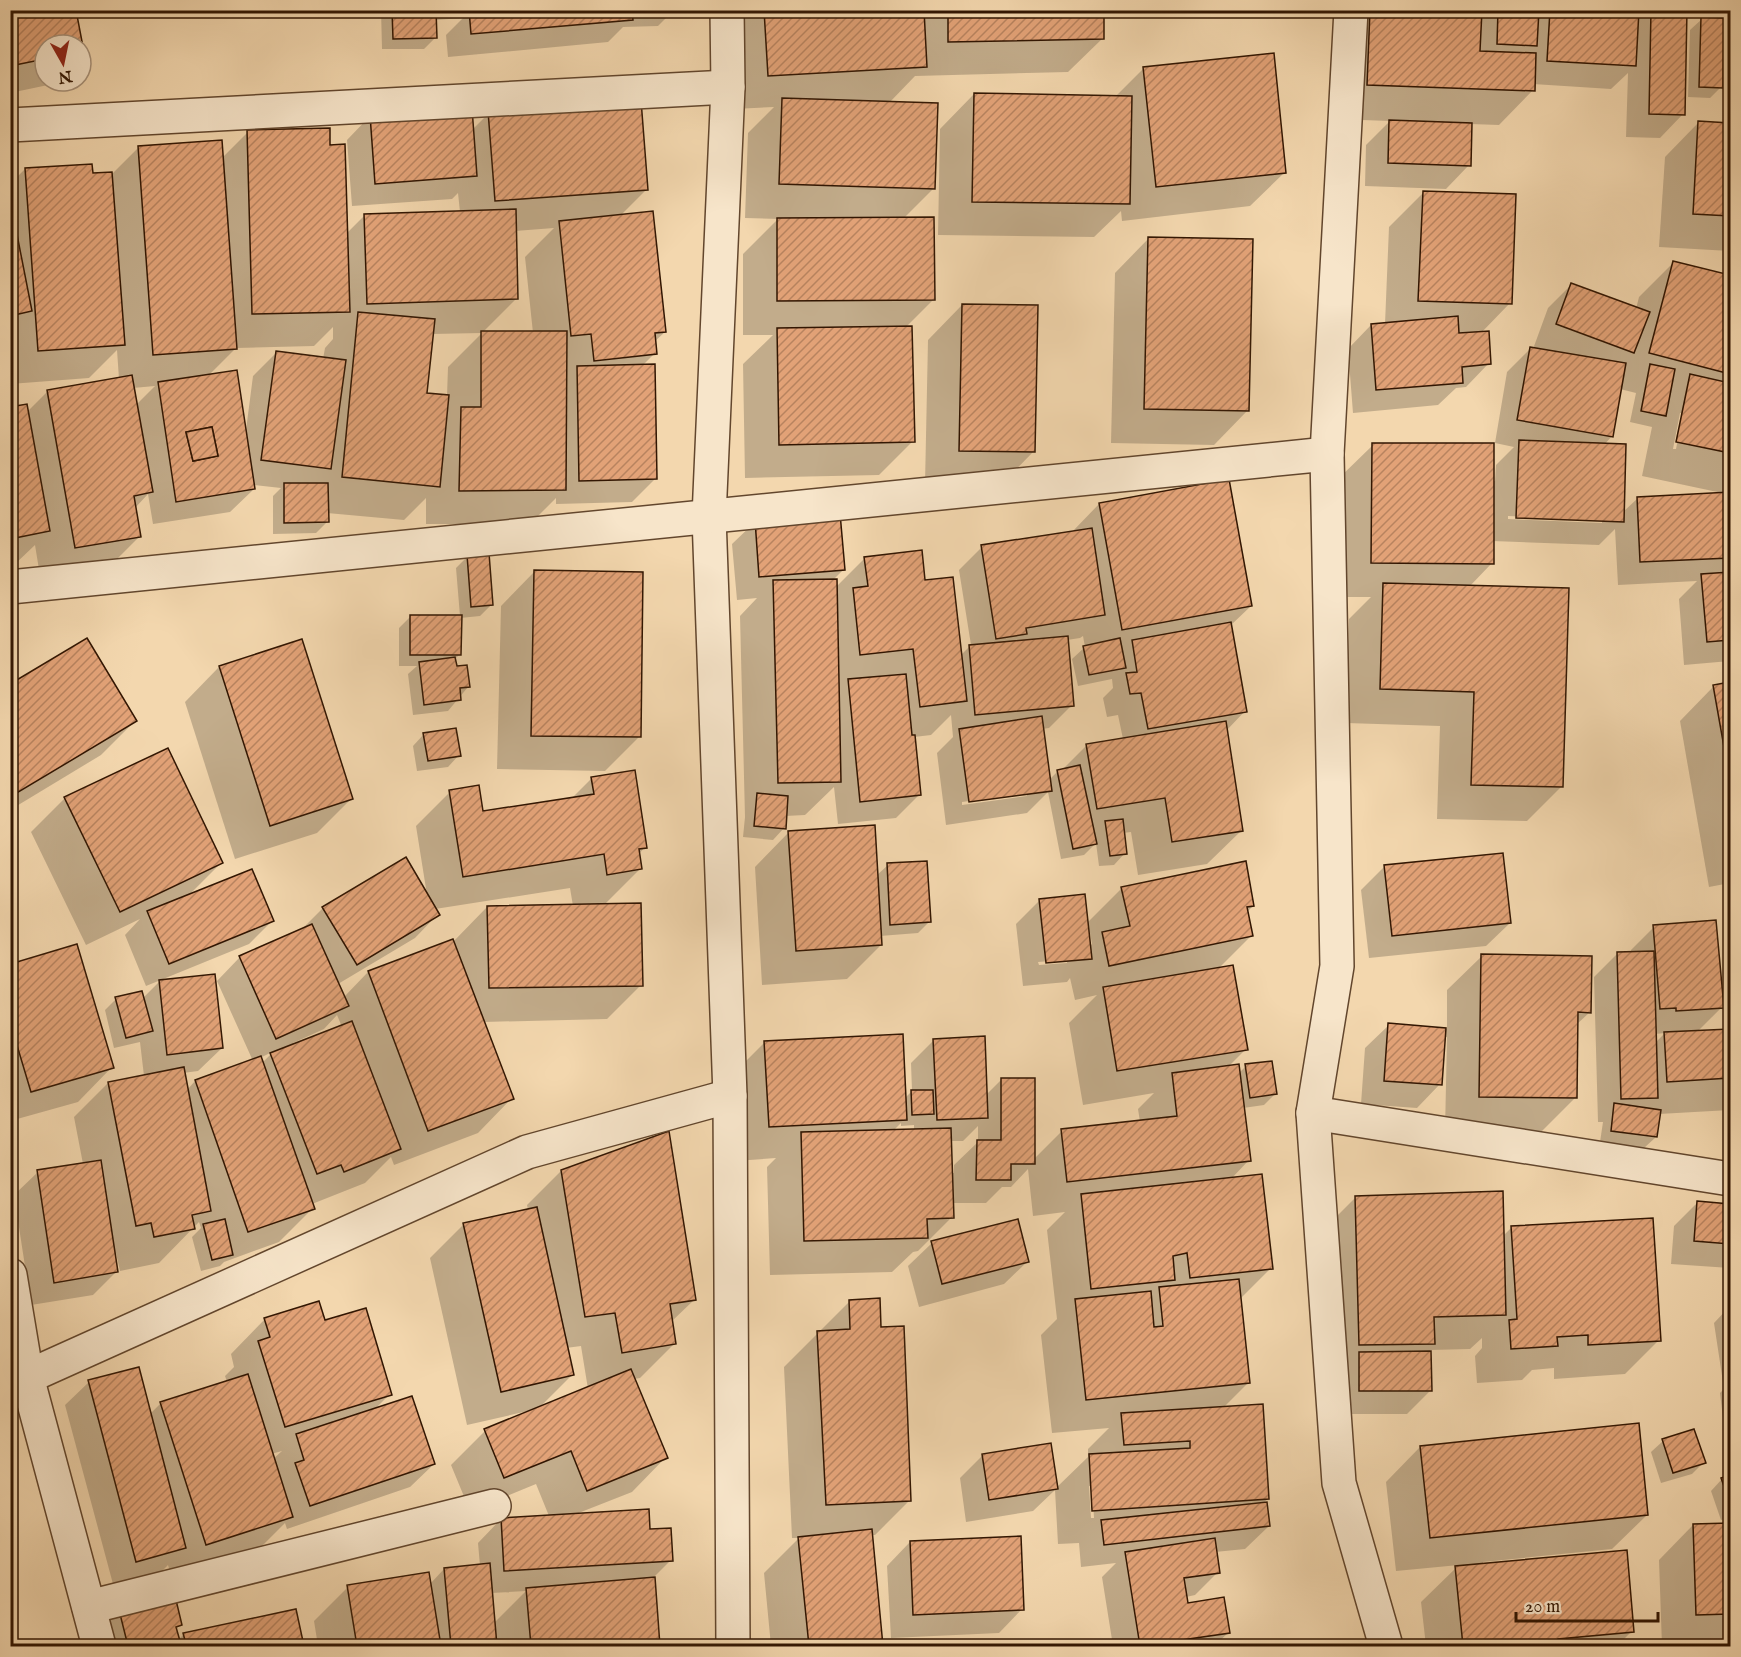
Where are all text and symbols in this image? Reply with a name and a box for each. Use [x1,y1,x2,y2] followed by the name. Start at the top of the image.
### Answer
[33,33,93,93] north arrow
[56,65,74,87] text: N
[1516,1585,1658,1623] scale bar
[1525,1596,1560,1619] text: 20 m

